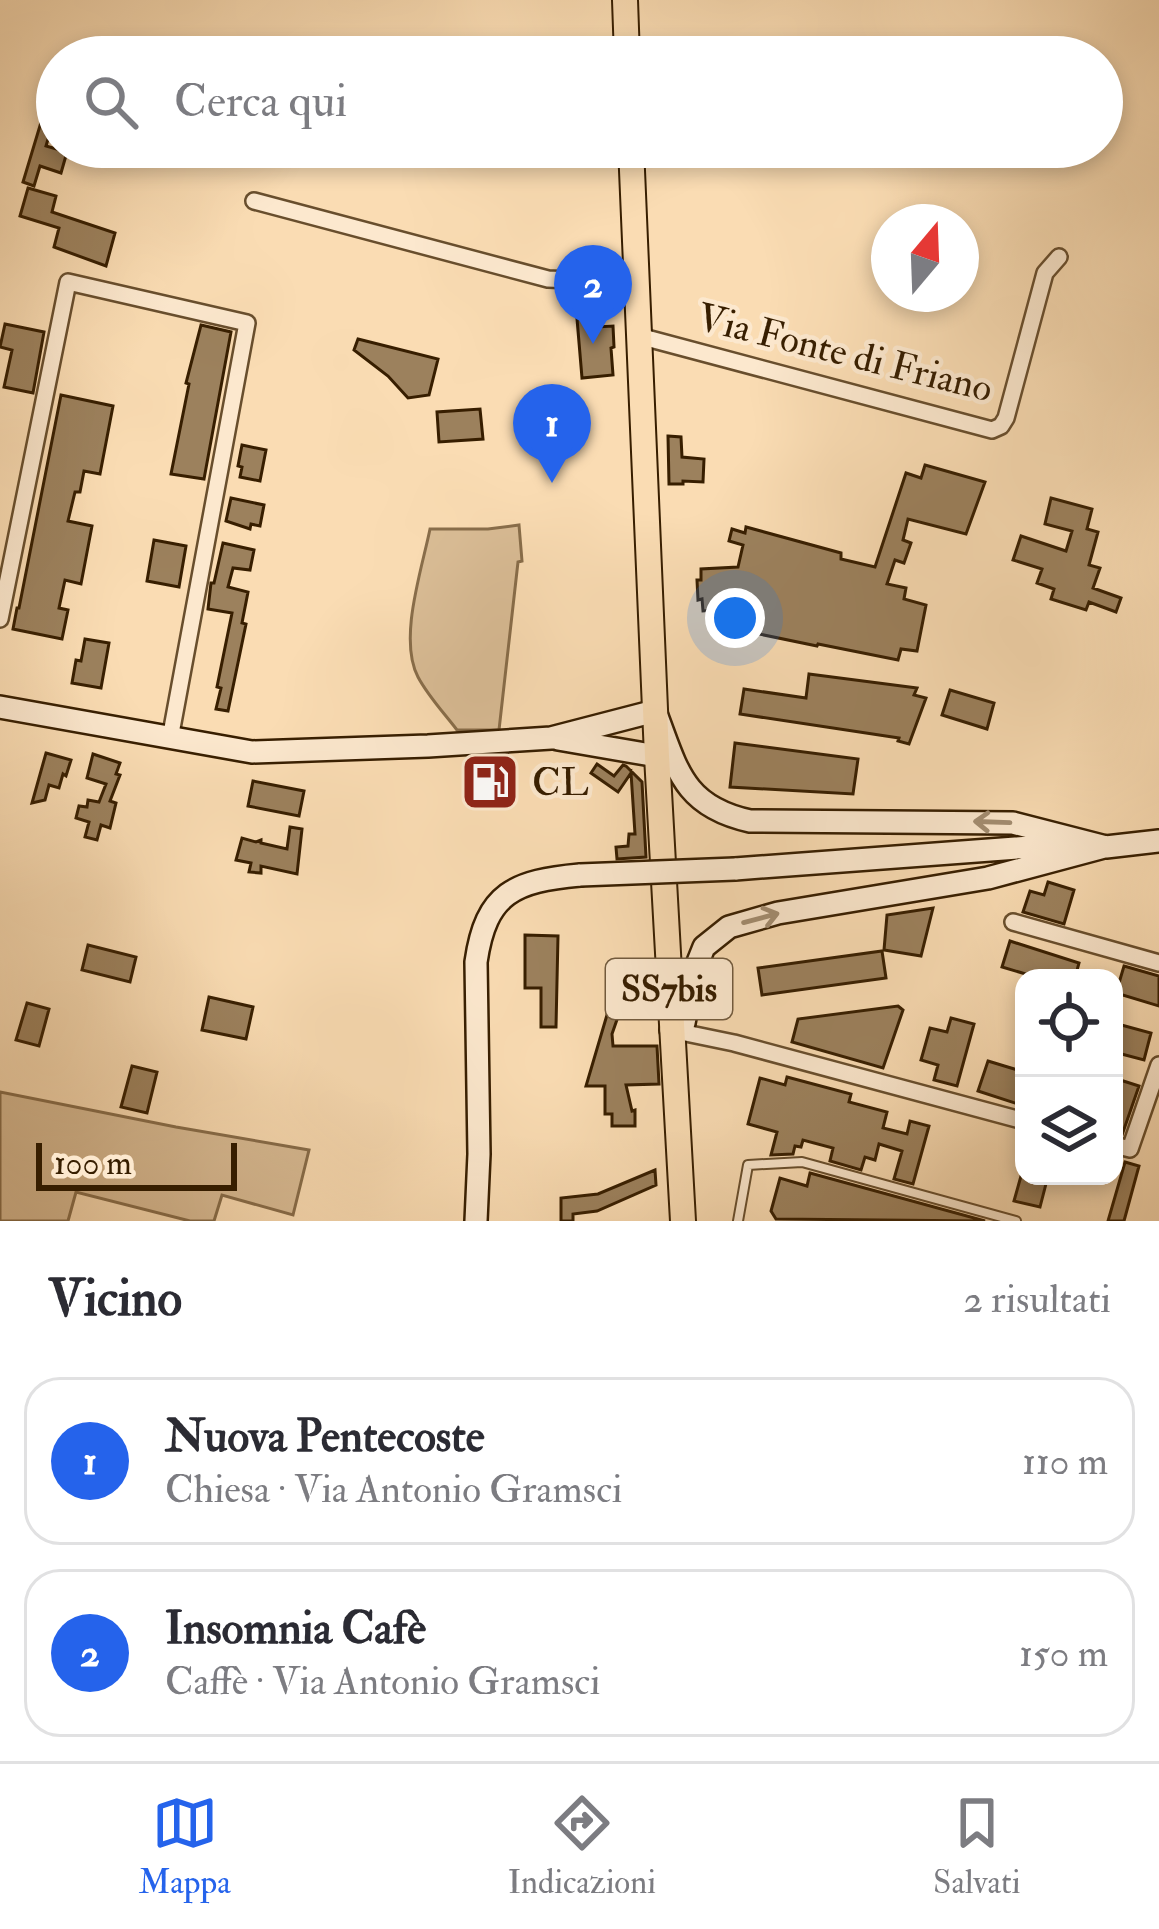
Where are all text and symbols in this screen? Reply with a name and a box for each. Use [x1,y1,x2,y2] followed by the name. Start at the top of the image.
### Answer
[36,36,1123,168] search box
[78,69,144,135] icon: search
[174,74,347,130] text: Cerca qui
[871,204,979,312] north arrow
[554,245,632,344] pin: 2
[692,293,998,413] street label: Via Fonte di Friano
[513,384,591,483] pin: 1
[705,588,765,648] your location
[459,751,521,813] fuel station icon: CL
[532,758,589,807] place label: CL
[973,811,1012,834] one-way arrow
[741,906,779,928] one-way arrow
[606,959,732,1019] road number: SS7bis
[1015,969,1123,1185] map controls
[1015,969,1123,1077] button: locate
[1015,1077,1123,1185] button: layers
[36,1137,237,1190] scale bar
[54,1143,132,1184] text: 100 m
[48,1267,182,1331] text: Vicino
[963,1275,1111,1324] text: 2 risultati
[165,1409,485,1465] text: Nuova Pentecoste
[83,1437,97,1486] text: 1
[1022,1437,1108,1486] text: 110 m
[165,1465,622,1514] text: Chiesa · Via Antonio Gramsci
[165,1601,426,1657] text: Insomnia Cafè
[80,1629,100,1678] text: 2
[1019,1629,1108,1678] text: 150 m
[165,1657,600,1706] text: Caffè · Via Antonio Gramsci
[139,1790,231,1903] tab: Mappa
[508,1790,656,1903] tab: Indicazioni
[933,1790,1020,1903] tab: Salvati

